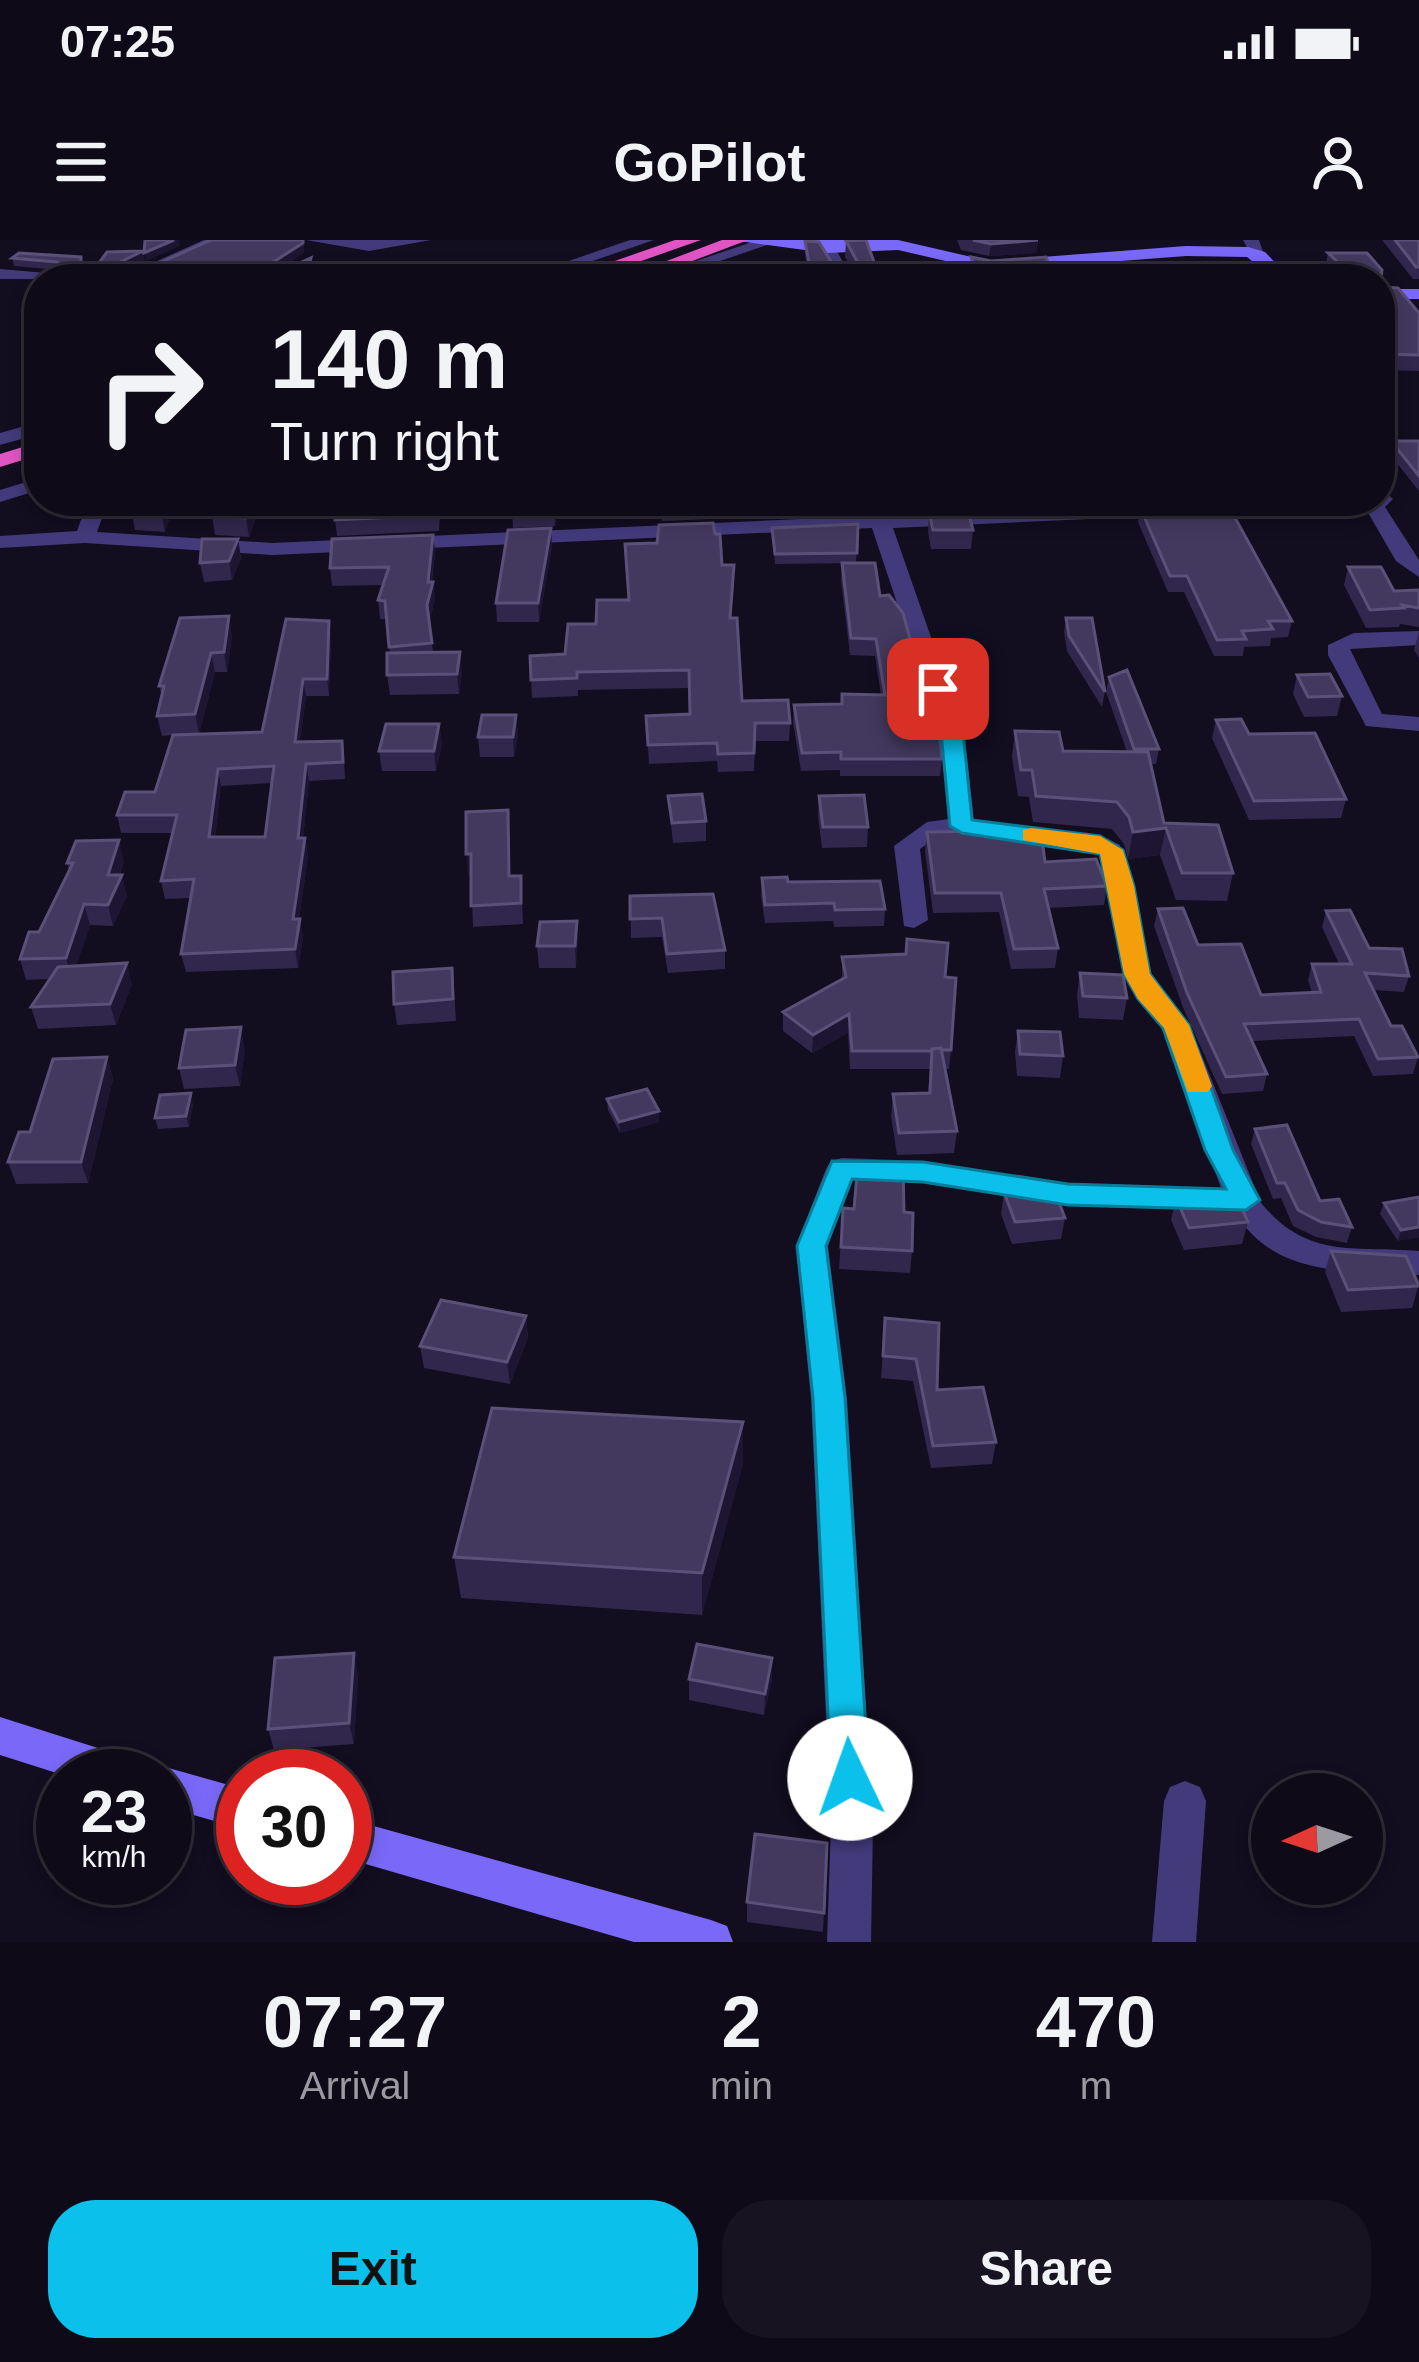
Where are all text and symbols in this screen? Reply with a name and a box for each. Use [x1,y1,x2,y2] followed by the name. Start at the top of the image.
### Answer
[60,16,175,67] text: 07:25
[48,129,114,195] icon: menu
[1305,129,1371,195] icon: person
[614,132,805,192] text: GoPilot
[72,312,228,468] icon: right
[270,312,508,406] text: 140 m
[270,411,499,471] text: Turn right
[887,638,989,740] pin
[905,656,971,722] icon: arrive
[787,1715,913,1841] position arrow
[216,1749,372,1905] speed limit sign: 30
[1251,1773,1383,1905] north arrow
[1251,1773,1383,1905] map controls
[81,1778,147,1845] text: 23
[81,1840,147,1873] text: km/h
[263,1982,447,2062] text: 07:27
[721,1982,762,2062] text: 2
[1036,1982,1156,2062] text: 470
[300,2064,410,2107] text: Arrival
[710,2064,773,2107] text: min
[1080,2064,1112,2107] text: m
[48,2200,698,2338] button: Exit
[722,2200,1371,2338] button: Share

